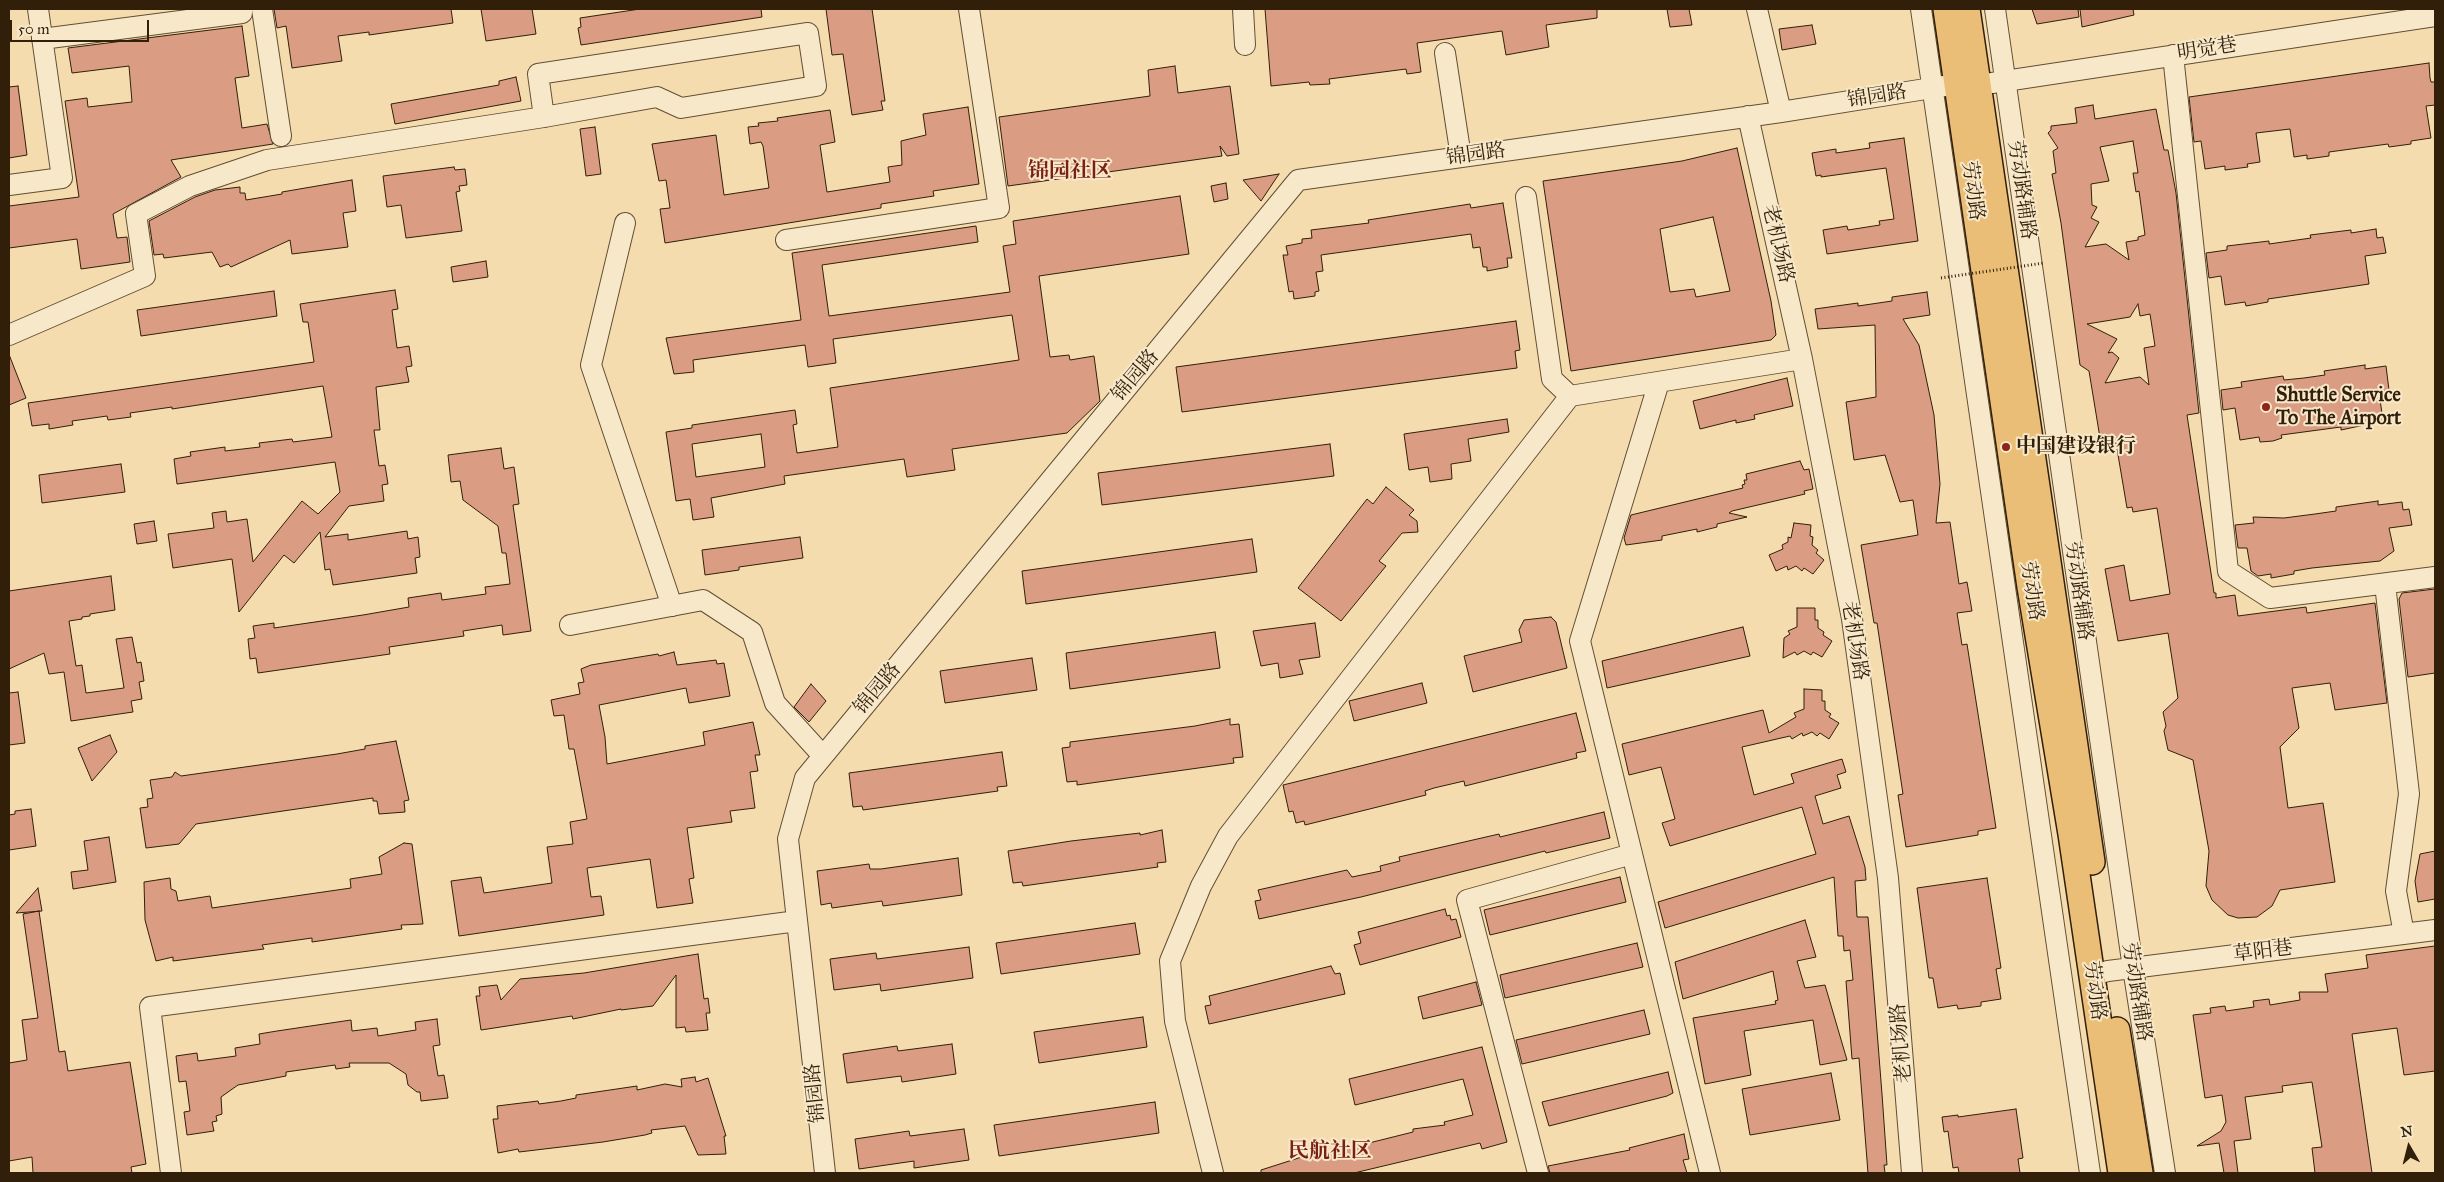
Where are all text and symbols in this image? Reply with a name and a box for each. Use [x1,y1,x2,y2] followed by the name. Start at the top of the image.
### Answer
[12,10,151,42] scale bar
[18,20,50,38] text: 50 m
[2175,33,2239,67] street label: 明觉巷
[1845,80,1909,114] street label: 锦园路
[1445,139,1507,171] street label: 锦园路
[2002,139,2040,241] street label: 劳动路辅路
[1028,159,1112,185] district label: 锦园社区
[1956,160,1988,222] street label: 劳动路
[1756,202,1798,286] street label: 老机场路
[1108,345,1164,407] street label: 锦园路
[2276,384,2401,431] place label: Shuttle Service To The Airport
[2260,401,2272,413] marker: Shuttle Service To The Airport
[2016,435,2136,459] place label: 中国建设银行
[2000,441,2012,453] marker: 中国建设银行
[2059,540,2097,642] street label: 劳动路辅路
[2014,559,2048,623] street label: 劳动路
[1836,600,1872,682] street label: 老机场路
[850,658,906,720] street label: 锦园路
[2232,936,2294,968] street label: 草阳巷
[2116,941,2156,1043] street label: 劳动路辅路
[2078,960,2110,1022] street label: 劳动路
[1887,1002,1917,1084] street label: 老机场路
[801,1062,831,1124] street label: 锦园路
[2384,1122,2434,1172] north arrow
[2400,1122,2414,1141] text: N
[1288,1139,1372,1165] district label: 民航社区

